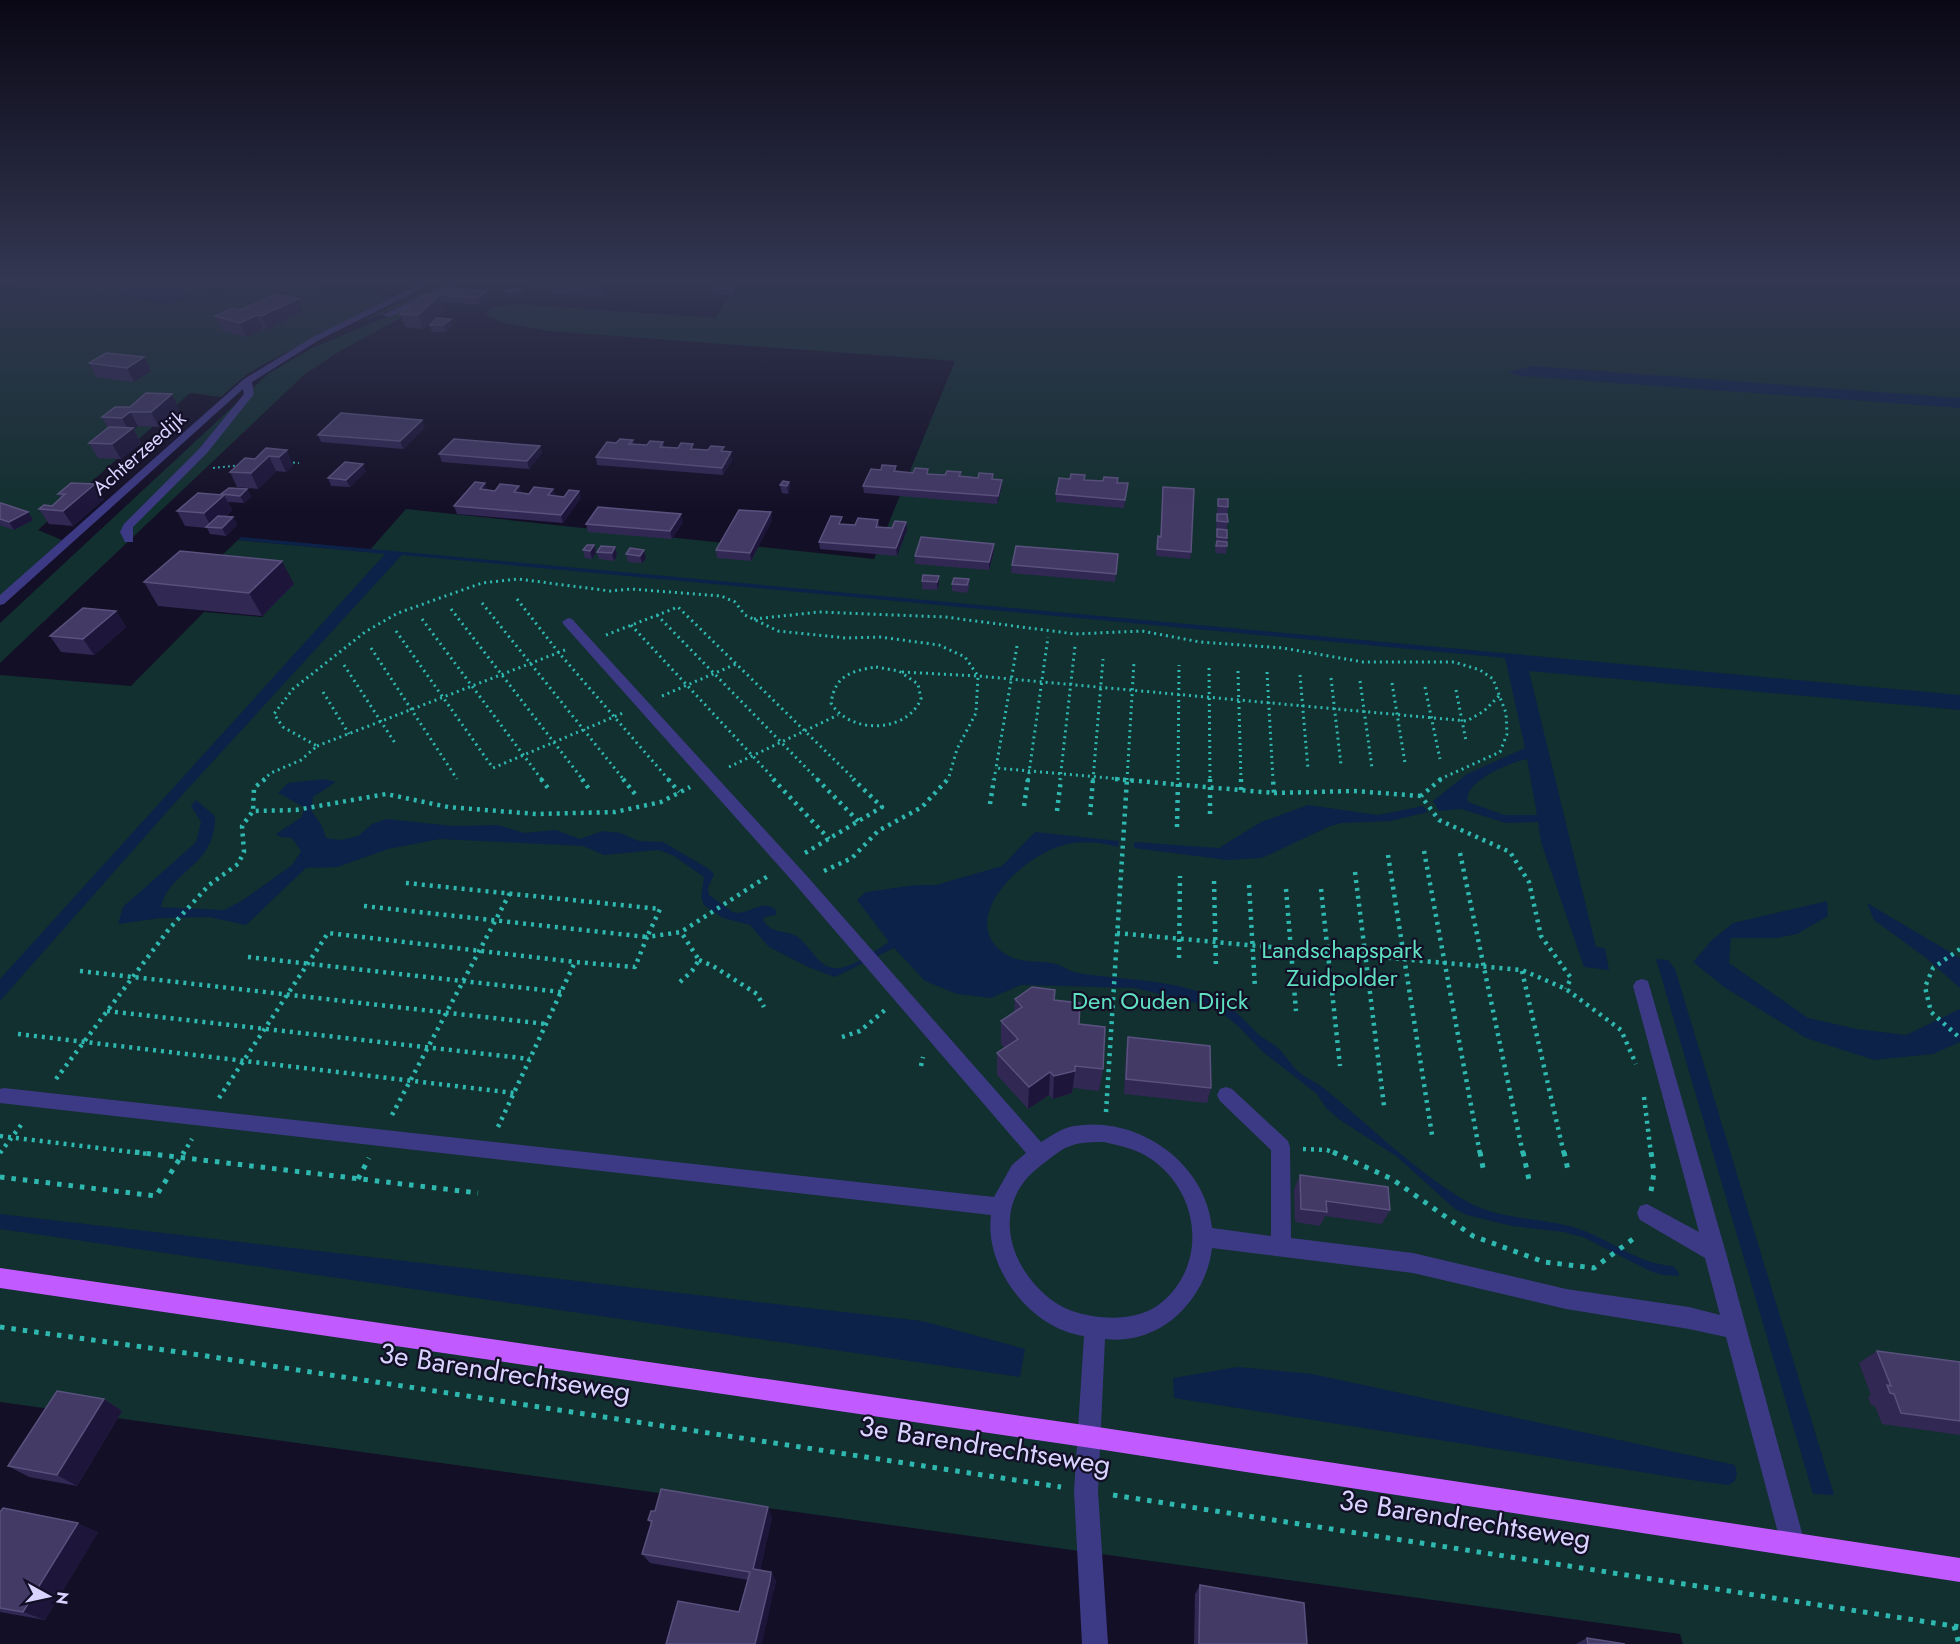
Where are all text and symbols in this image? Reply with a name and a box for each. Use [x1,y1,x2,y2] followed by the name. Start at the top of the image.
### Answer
[86,404,193,502] street label: Achterzeedijk
[1261,932,1423,995] park label: Landschapspark Zuidpolder
[1072,983,1249,1018] park label: Den Ouden Dijck
[376,1332,634,1413] street label: 3e Barendrechtseweg
[856,1405,1114,1486] street label: 3e Barendrechtseweg
[1336,1479,1594,1560] street label: 3e Barendrechtseweg
[18,1566,78,1626] north arrow
[50,1590,75,1606] text: N

